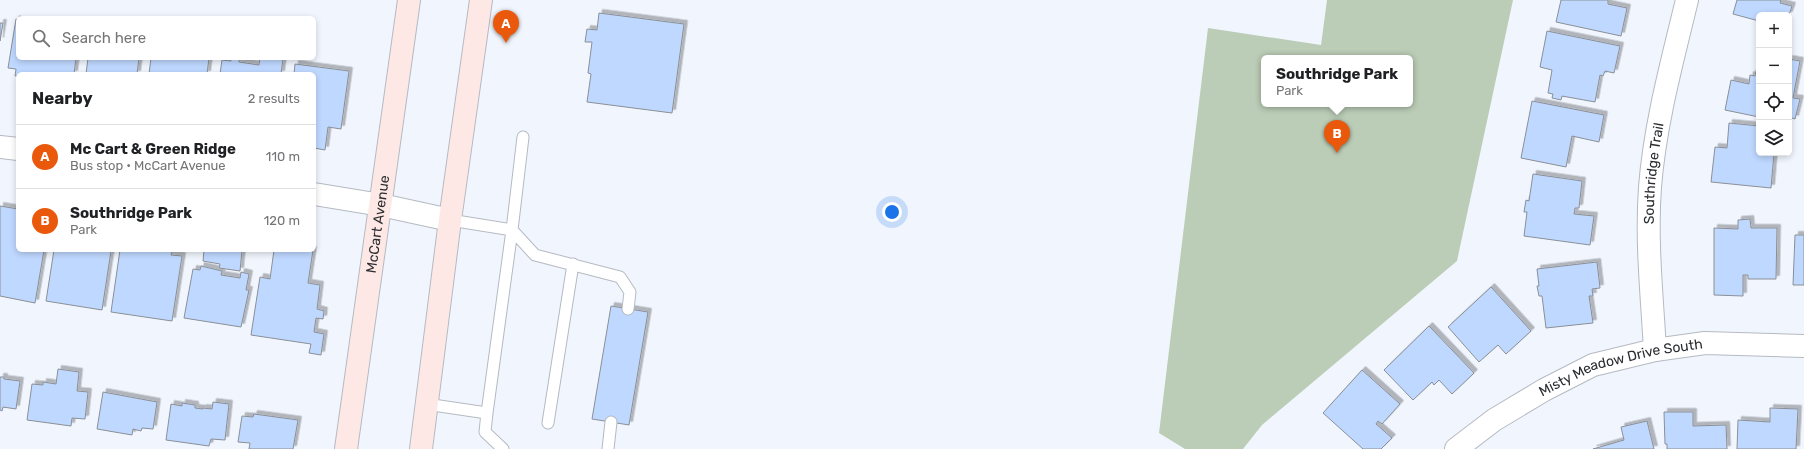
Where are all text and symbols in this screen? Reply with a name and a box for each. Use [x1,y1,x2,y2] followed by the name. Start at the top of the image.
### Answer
[493,10,519,43] pin: A
[1756,12,1792,156] map controls
[1756,12,1792,48] button: +
[16,16,316,60] search box
[30,27,52,49] icon: search
[62,29,146,47] text: Search here
[1756,48,1792,84] button: −
[1261,55,1413,107] popup
[1276,65,1398,83] text: Southridge Park
[1276,83,1303,98] text: Park
[1756,84,1792,120] button: locate
[32,88,93,108] text: Nearby
[248,91,300,106] text: 2 results
[1324,120,1350,153] pin: B
[1756,120,1792,156] button: layers
[1640,121,1667,224] street label: Southridge Trail
[70,140,236,158] text: Mc Cart & Green Ridge
[40,149,50,164] text: A
[266,149,300,164] text: 110 m
[70,158,226,173] text: Bus stop · McCart Avenue
[362,174,393,274] street label: McCart Avenue
[882,202,902,222] your location
[70,204,192,222] text: Southridge Park
[40,213,50,228] text: B
[264,213,300,228] text: 120 m
[70,222,97,237] text: Park
[1536,335,1704,400] street label: Misty Meadow Drive South

